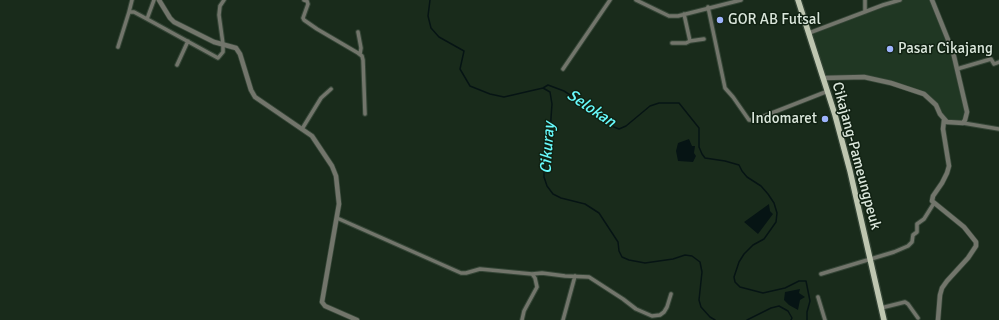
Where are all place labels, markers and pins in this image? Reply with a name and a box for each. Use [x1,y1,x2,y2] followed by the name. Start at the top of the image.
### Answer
[728,11,821,29] place label: GOR AB Futsal
[715,15,725,25] marker: GOR AB Futsal
[898,40,993,58] place label: Pasar Cikajang
[885,44,895,54] marker: Pasar Cikajang
[751,110,817,128] place label: Indomaret
[820,114,830,124] marker: Indomaret

